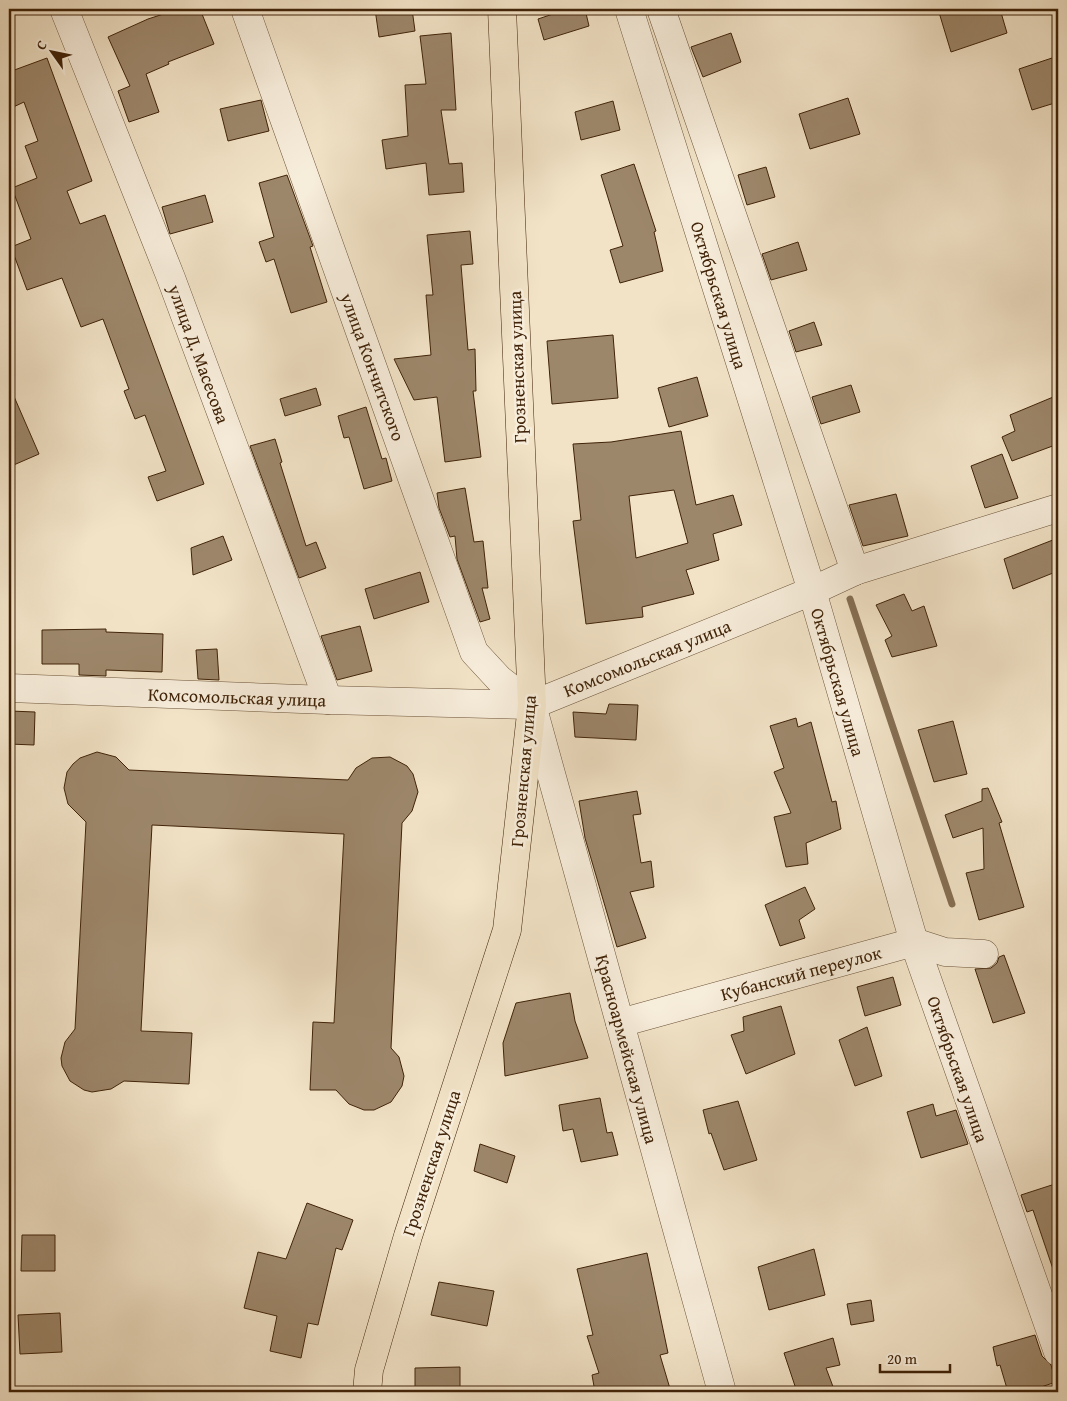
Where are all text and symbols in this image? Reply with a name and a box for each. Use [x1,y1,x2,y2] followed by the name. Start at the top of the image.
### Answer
[28,28,78,78] north arrow
[31,36,52,54] text: С
[684,218,754,373] street label: Октябрьская улица
[161,280,237,428] street label: улица Д. Масесова
[333,288,412,445] street label: улица Кончитского
[501,290,533,444] street label: Грозненская улица
[804,605,872,760] street label: Октябрьская улица
[559,612,735,704] street label: Комсомольская улица
[147,680,327,714] street label: Комсомольская улица
[503,693,543,848] street label: Грозненская улица
[717,938,885,1007] street label: Кубанский переулок
[589,951,665,1147] street label: Красноармейская улица
[920,992,996,1146] street label: Октябрьская улица
[395,1086,468,1240] street label: Грозненская улица
[880,1341,950,1373] scale bar
[887,1348,918,1369] text: 20 m

